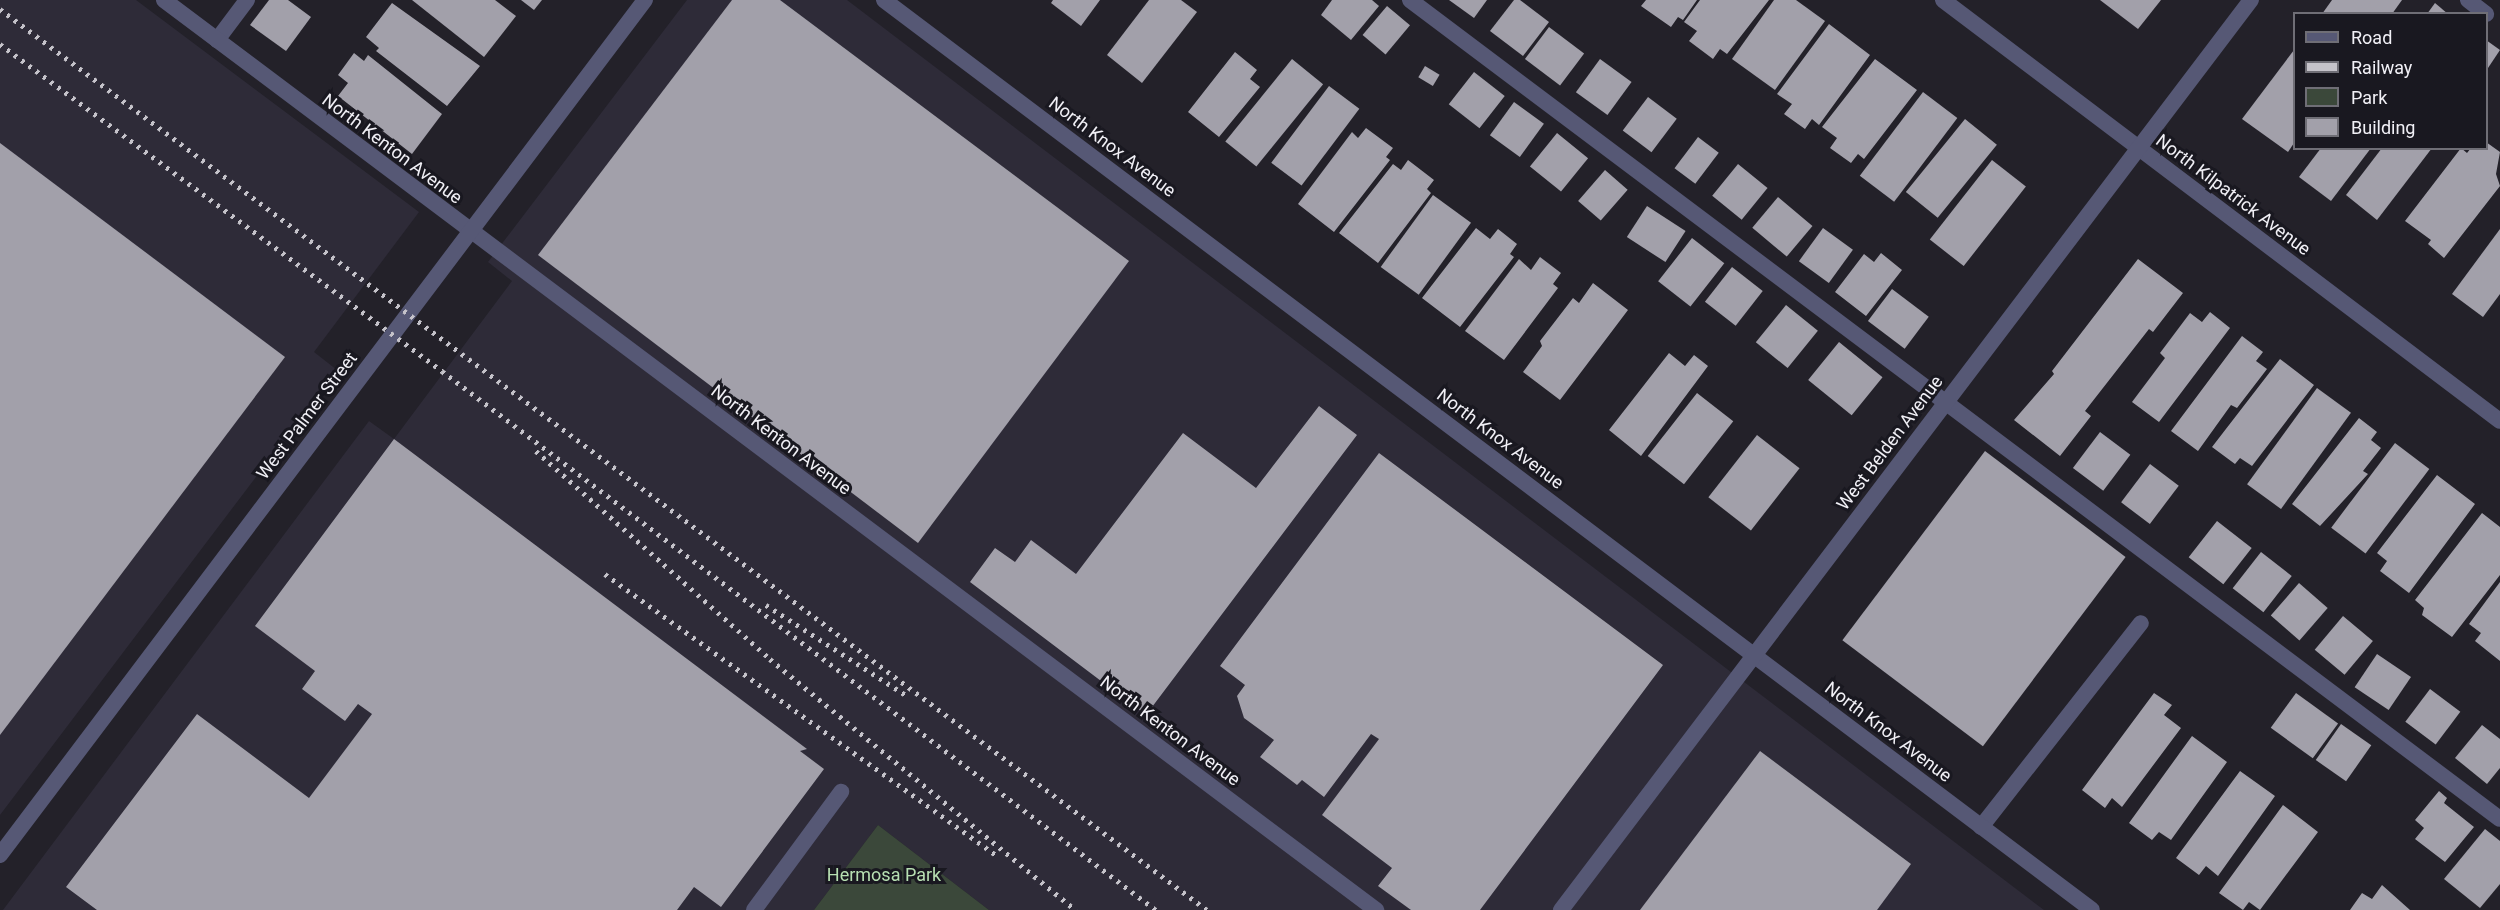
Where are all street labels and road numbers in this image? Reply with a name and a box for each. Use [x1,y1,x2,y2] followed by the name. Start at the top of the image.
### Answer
[318,89,466,209] street label: North Kenton Avenue
[1044,92,1180,202] street label: North Knox Avenue
[2151,130,2315,260] street label: North Kilpatrick Avenue
[252,348,362,484] street label: West Palmer Street
[1832,371,1948,515] street label: West Belden Avenue
[707,380,855,500] street label: North Kenton Avenue
[1432,384,1568,494] street label: North Knox Avenue
[1096,671,1244,791] street label: North Kenton Avenue
[1820,677,1956,787] street label: North Knox Avenue

